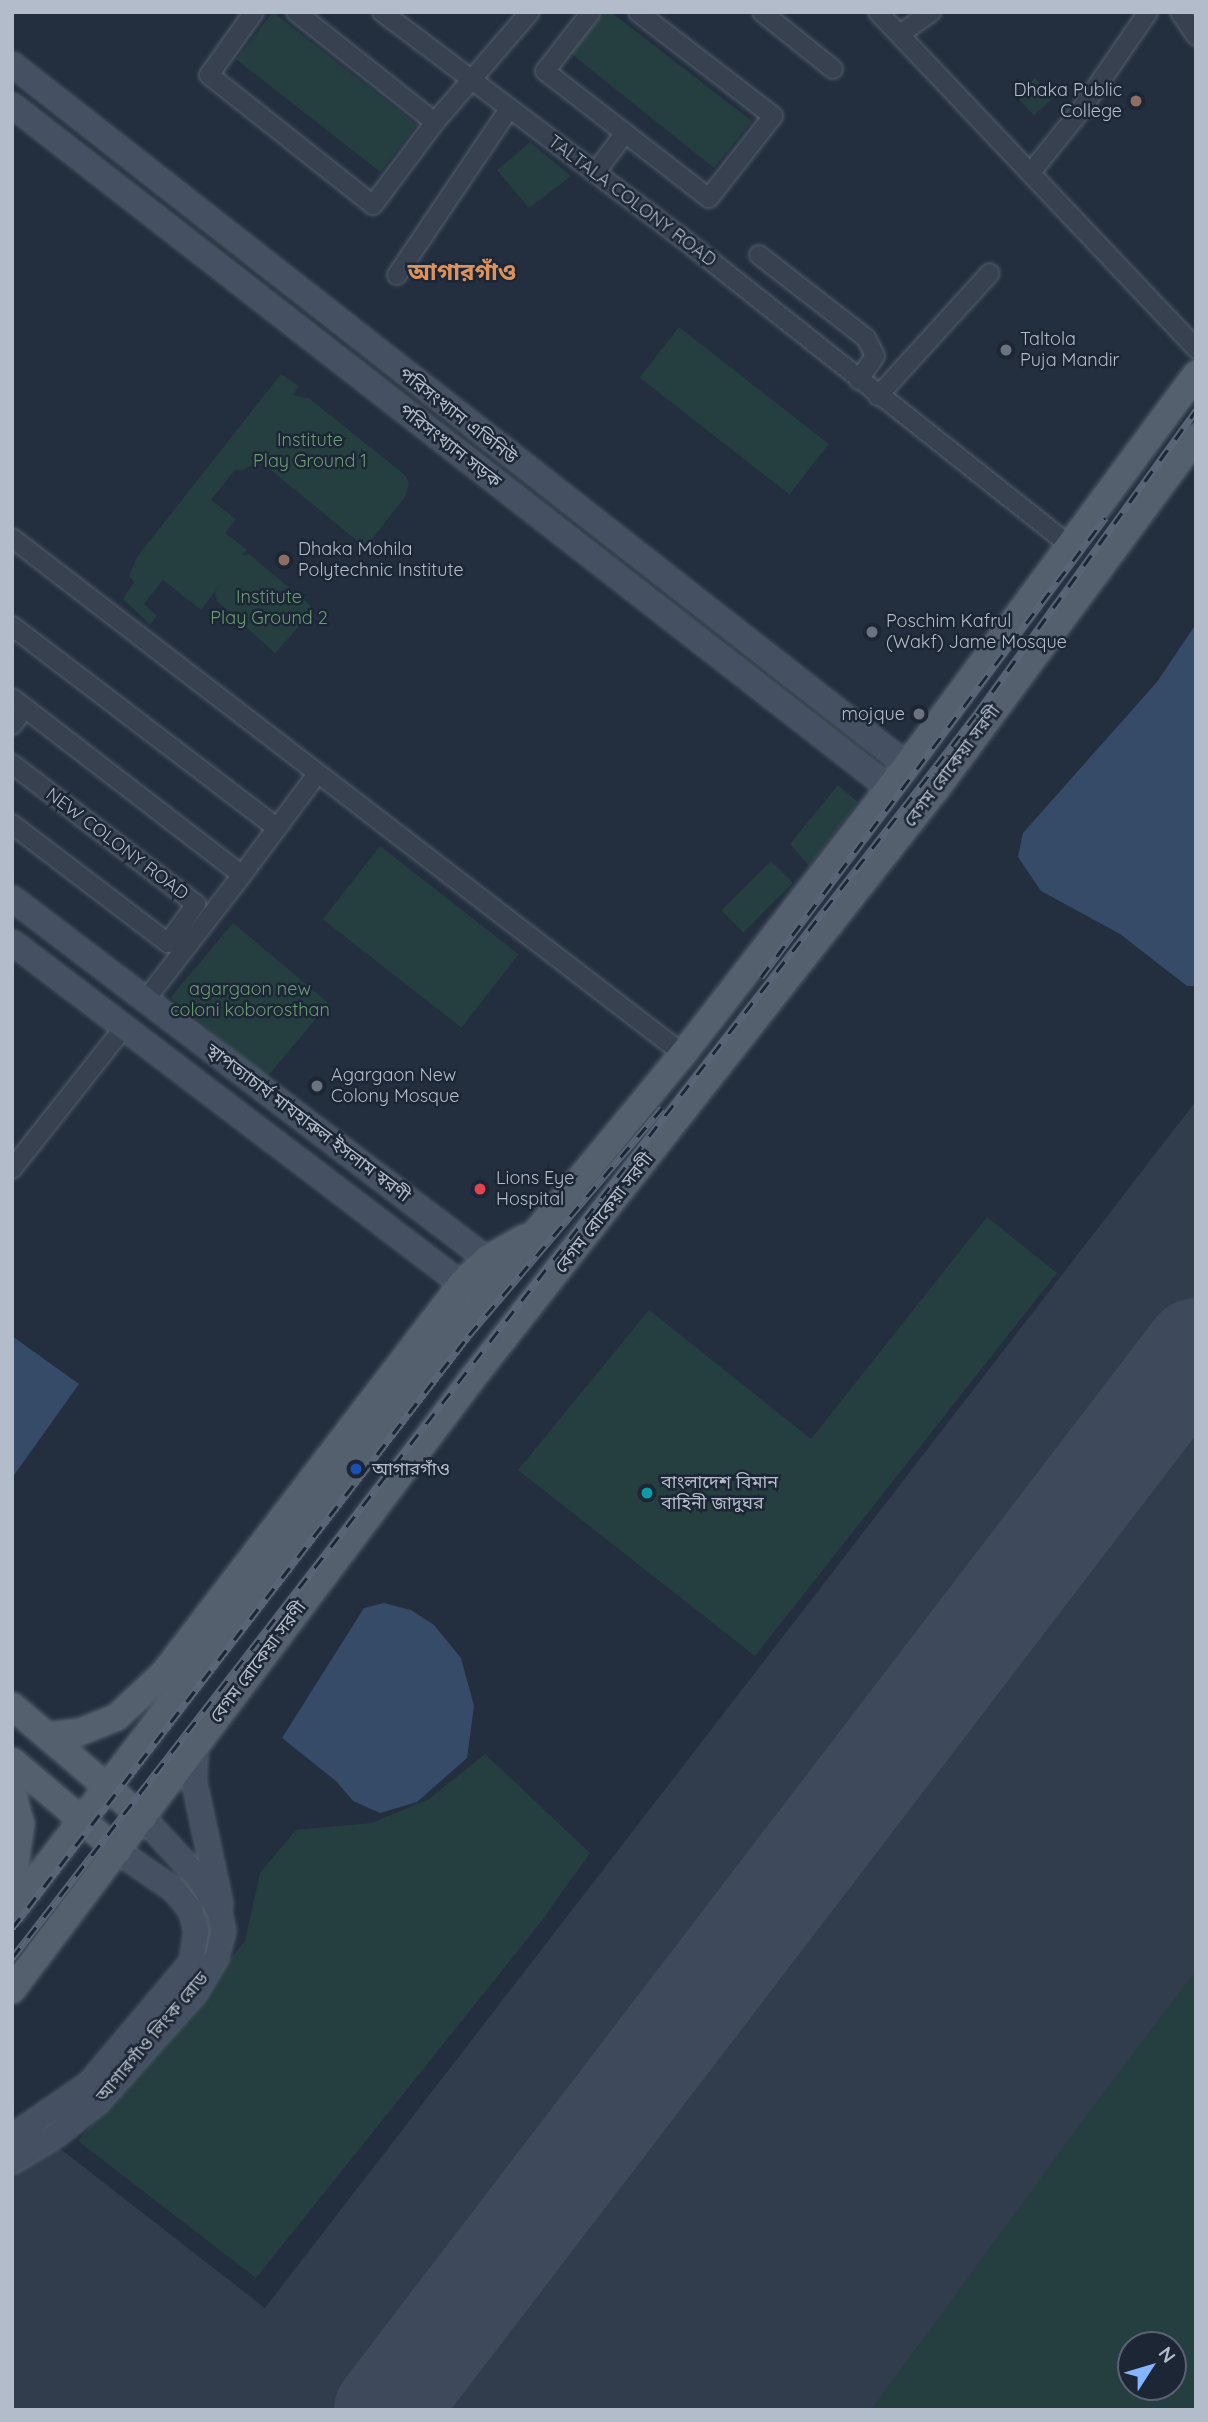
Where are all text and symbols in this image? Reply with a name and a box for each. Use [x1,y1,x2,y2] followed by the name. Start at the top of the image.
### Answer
[1013,80,1122,122] place label: Dhaka Public College
[1128,93,1144,109] marker: Dhaka Public College
[544,131,720,271] street label: TALTALA COLONY ROAD
[408,258,516,286] district label: আগারগাঁও
[1020,329,1119,372] place label: Taltola Puja Mandir
[998,342,1014,358] marker: Taltola Puja Mandir
[395,363,521,469] street label: পরিসংখ্যান এভিনিউ
[395,400,505,492] street label: পরিসংখ্যান সড়ক
[253,430,367,472] park label: Institute Play Ground 1
[298,539,464,582] place label: Dhaka Mohila Polytechnic Institute
[276,552,292,568] marker: Dhaka Mohila Polytechnic Institute
[210,587,328,630] park label: Institute Play Ground 2
[886,611,1067,654] place label: Poschim Kafrul (Wakf) Jame Mosque
[864,624,880,640] marker: Poschim Kafrul (Wakf) Jame Mosque
[899,701,1005,831] street label: বেগম রোকেয়া সরণী
[842,703,905,725] place label: mojque
[911,706,927,722] marker: mojque
[42,783,192,905] street label: NEW COLONY ROAD
[170,979,330,1021] park label: agargaon new coloni koborosthan
[202,1039,414,1207] street label: স্থাপত্যাচার্য মাযহারুল ইসলাম স্বরণী
[331,1065,459,1108] place label: Agargaon New Colony Mosque
[309,1078,325,1094] marker: Agargaon New Colony Mosque
[550,1149,658,1277] street label: বেগম রোকেয়া সরণী
[496,1168,574,1210] place label: Lions Eye Hospital
[470,1179,490,1199] marker: Lions Eye Hospital
[372,1458,450,1480] place label: আগারগাঁও
[346,1459,366,1479] marker: আগারগাঁও
[661,1472,778,1514] place label: বাংলাদেশ বিমান বাহিনী জাদুঘর
[639,1485,655,1501] marker: বাংলাদেশ বিমান বাহিনী জাদুঘর
[205,1597,311,1727] street label: বেগম রোকেয়া সরণী
[91,1968,213,2106] street label: আগারগাঁও লিংক রোড
[1117,2331,1187,2401] north arrow
[1153,2342,1181,2367] text: N

